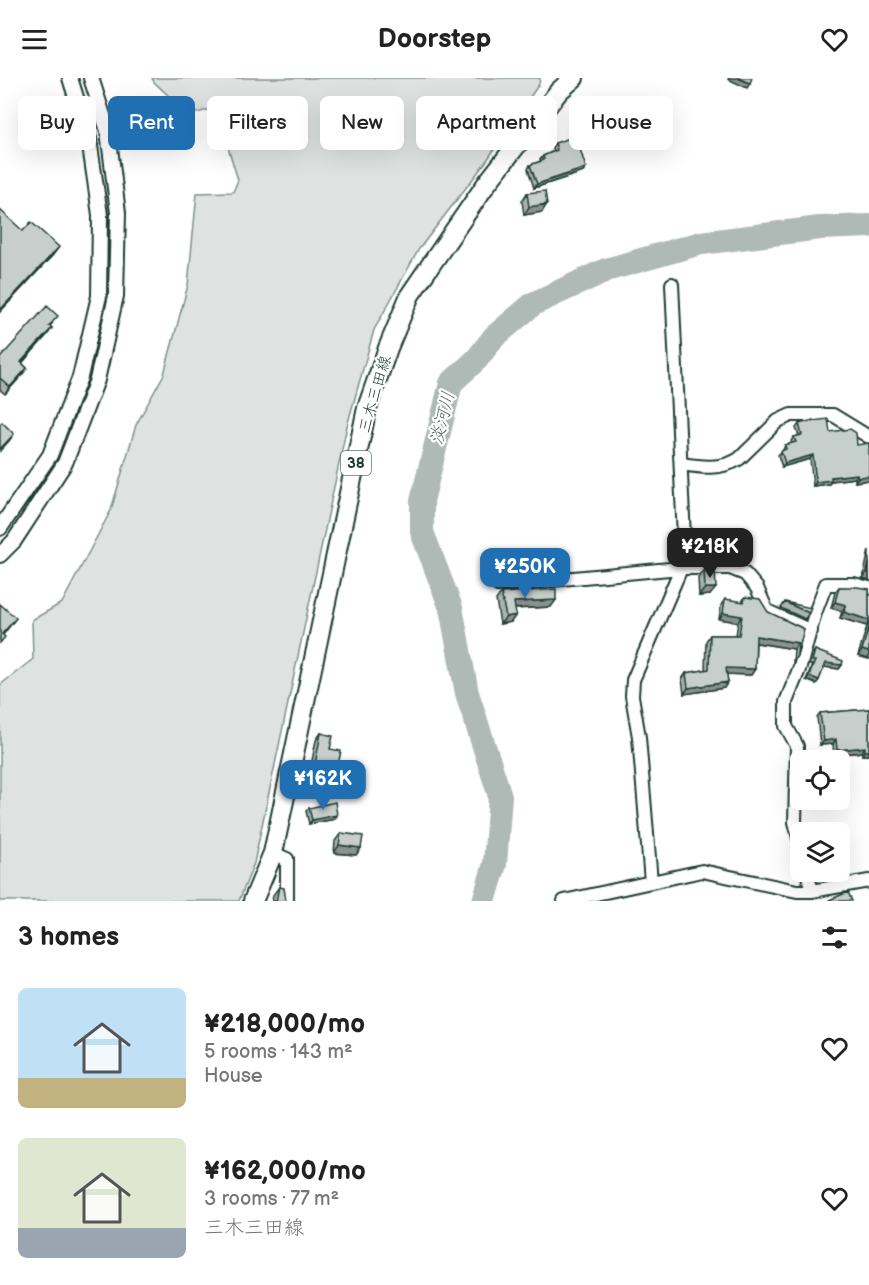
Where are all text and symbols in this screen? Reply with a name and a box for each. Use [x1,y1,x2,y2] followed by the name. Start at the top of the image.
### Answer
[18,23,51,56] icon: menu
[378,23,491,55] text: Doorstep
[818,23,851,56] icon: heart
[18,96,96,150] chip: Buy
[108,96,195,150] chip: Rent
[207,96,308,150] chip: Filters
[320,96,404,150] chip: New
[416,96,557,150] chip: Apartment
[569,96,673,150] chip: House
[355,353,396,435] street label: 三木三田線
[426,389,459,447] water label: 淡河川
[341,451,371,475] road number: 38
[668,528,752,579] pin: ¥218K
[681,535,739,559] text: ¥218K
[483,548,567,599] pin: ¥250K
[494,555,556,579] text: ¥250K
[790,750,850,882] map controls
[790,750,850,810] button: locate
[281,760,365,811] pin: ¥162K
[294,767,352,791] text: ¥162K
[790,822,850,882] button: layers
[818,921,851,954] icon: filters
[18,922,119,953] text: 3 homes
[204,1009,365,1040] text: ¥218,000/mo
[66,1012,138,1084] icon: home
[818,1032,851,1065] icon: heart
[204,1040,353,1064] text: 5 rooms · 143 m²
[204,1064,263,1088] text: House
[204,1156,366,1187] text: ¥162,000/mo
[66,1162,138,1234] icon: home
[818,1182,851,1215] icon: heart
[204,1187,339,1211] text: 3 rooms · 77 m²
[204,1216,304,1240] text: 三木三田線

